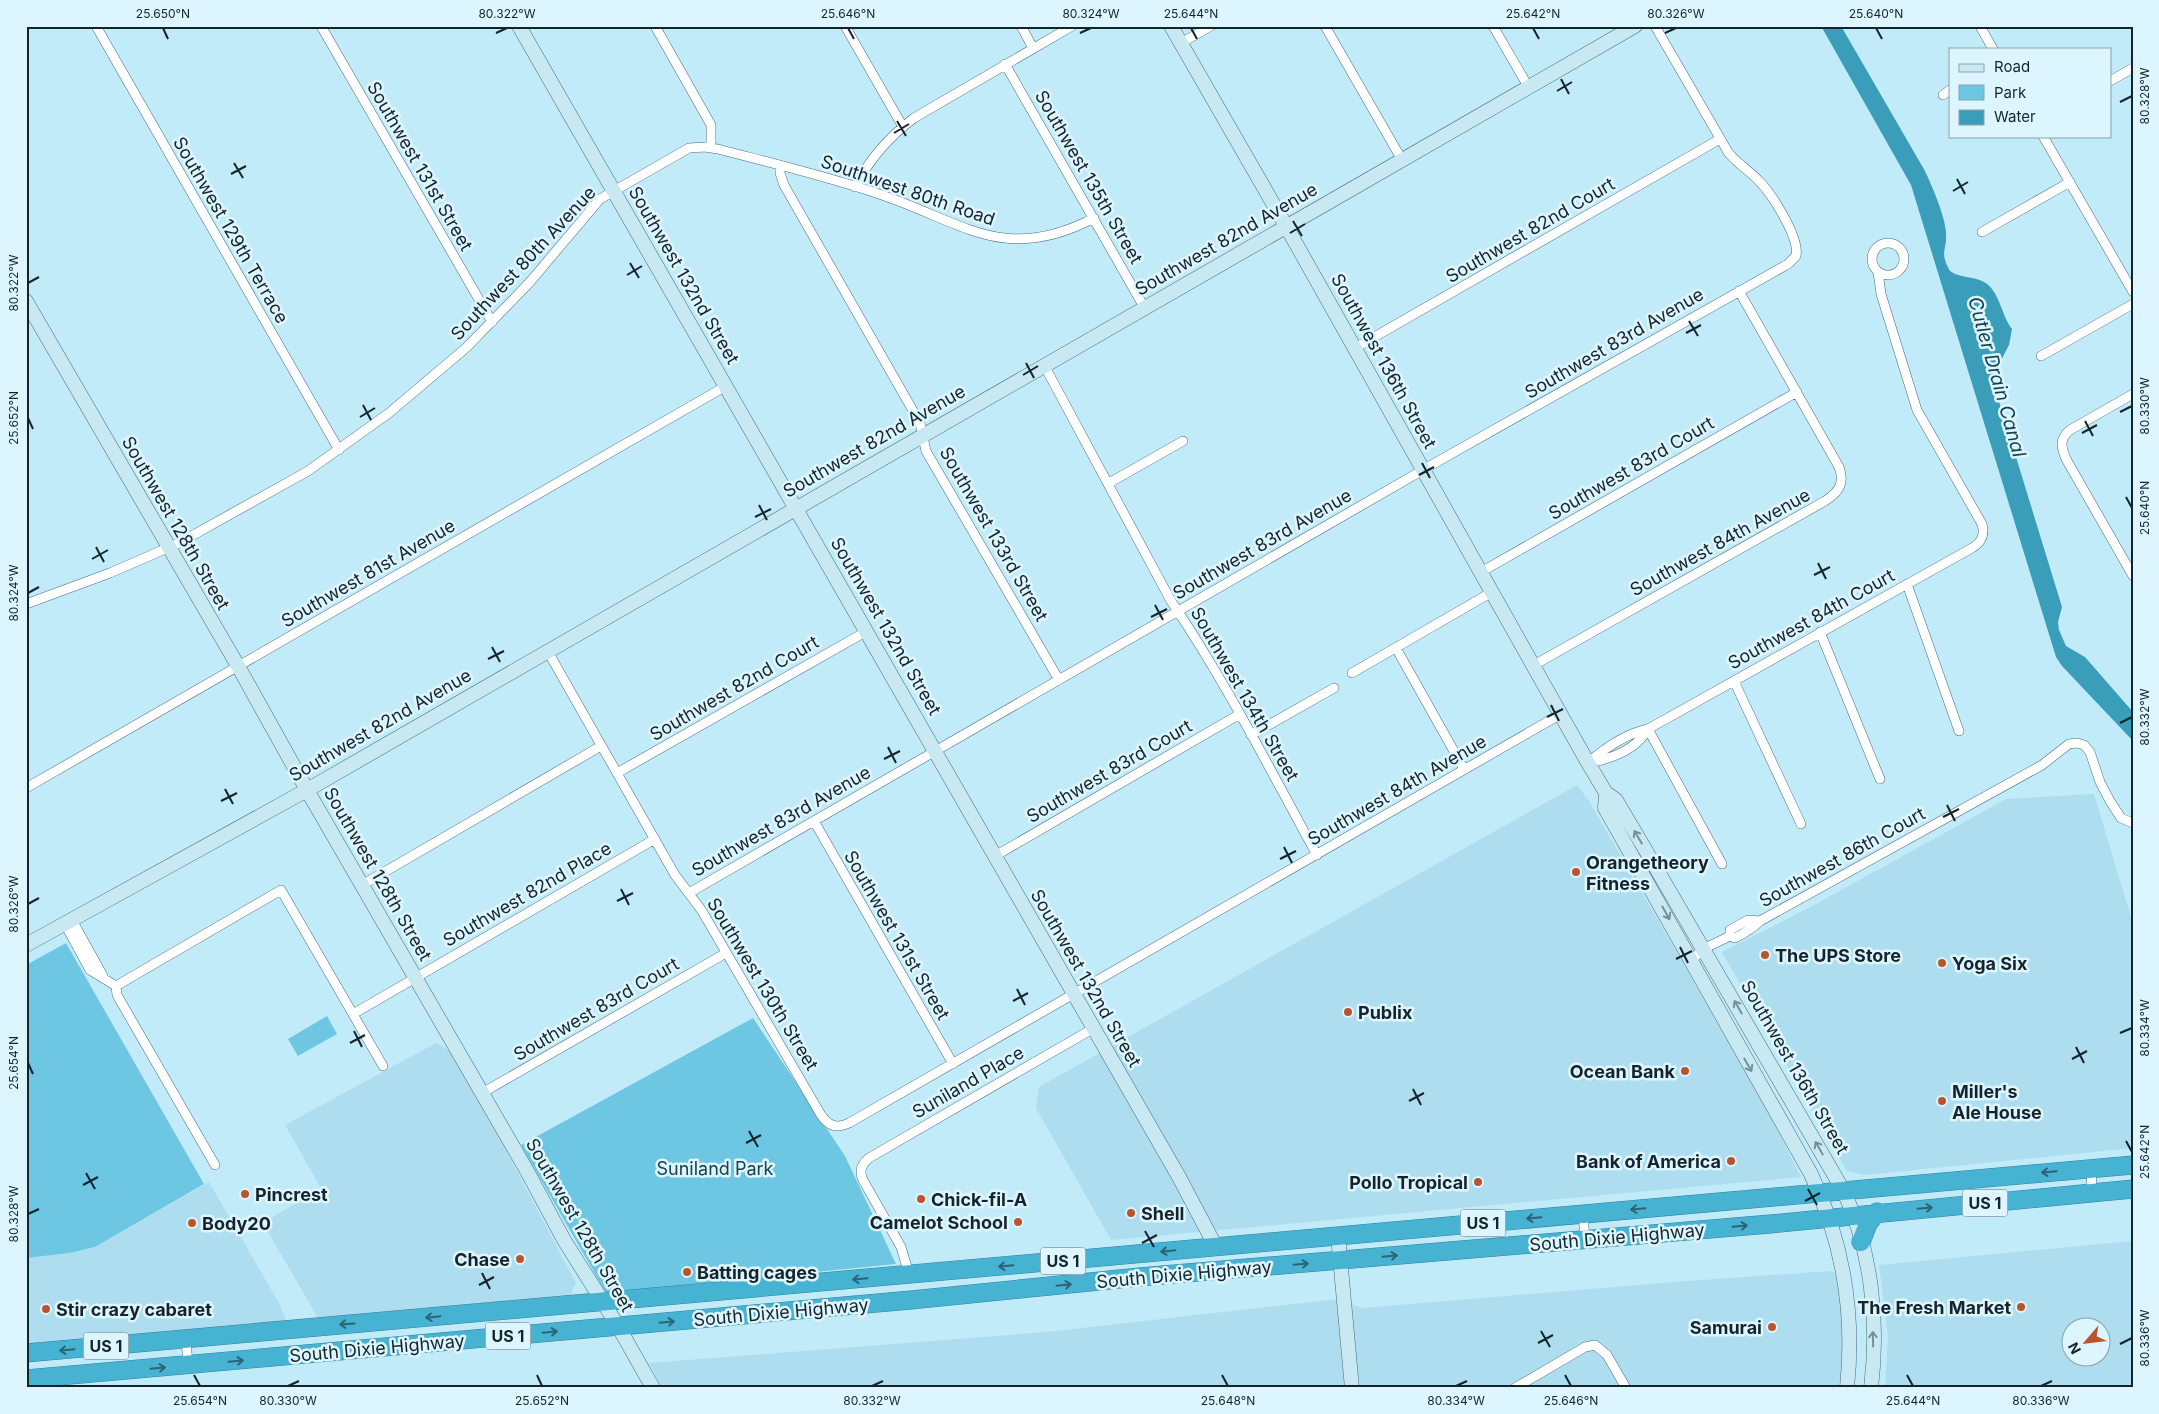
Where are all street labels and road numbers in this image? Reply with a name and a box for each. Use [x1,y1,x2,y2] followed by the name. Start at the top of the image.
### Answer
[363,78,477,254] street label: Southwest 131st Street
[1031,87,1147,267] street label: Southwest 135th Street
[169,133,293,327] street label: Southwest 129th Terrace
[818,150,998,230] street label: Southwest 80th Road
[1442,173,1618,287] street label: Southwest 82nd Court
[1131,178,1321,300] street label: Southwest 82nd Avenue
[446,182,600,344] street label: Southwest 80th Avenue
[624,182,744,368] street label: Southwest 132nd Street
[1327,270,1441,452] street label: Southwest 136th Street
[1521,283,1707,403] street label: Southwest 83rd Avenue
[779,380,969,502] street label: Southwest 82nd Avenue
[1545,412,1717,524] street label: Southwest 83rd Court
[118,433,234,614] street label: Southwest 128th Street
[935,443,1053,625] street label: Southwest 133rd Street
[1169,484,1355,604] street label: Southwest 83rd Avenue
[1626,484,1814,600] street label: Southwest 84th Avenue
[277,515,459,631] street label: Southwest 81st Avenue
[826,533,946,719] street label: Southwest 132nd Street
[1724,564,1898,673] street label: Southwest 84th Court
[1187,603,1303,785] street label: Southwest 134th Street
[646,631,822,745] street label: Southwest 82nd Court
[285,664,475,786] street label: Southwest 82nd Avenue
[1023,715,1195,827] street label: Southwest 83rd Court
[1304,730,1490,850] street label: Southwest 84th Avenue
[688,761,874,881] street label: Southwest 83rd Avenue
[320,784,436,965] street label: Southwest 128th Street
[1755,803,1929,911] street label: Southwest 86th Court
[439,837,615,951] street label: Southwest 82nd Place
[840,847,954,1023] street label: Southwest 131st Street
[1026,885,1146,1071] street label: Southwest 132nd Street
[703,894,823,1074] street label: Southwest 130th Street
[510,953,682,1065] street label: Southwest 83rd Court
[1737,977,1853,1158] street label: Southwest 136th Street
[909,1042,1027,1122] street label: Suniland Place
[522,1135,638,1316] street label: Southwest 128th Street
[1962,1190,2008,1216] road number: US 1
[1460,1210,1506,1236] road number: US 1
[1529,1219,1705,1255] street label: South Dixie Highway
[1040,1248,1086,1274] road number: US 1
[1096,1256,1272,1292] street label: South Dixie Highway
[693,1294,869,1330] street label: South Dixie Highway
[486,1322,530,1350] road number: US 1
[289,1330,465,1366] street label: South Dixie Highway
[84,1332,128,1360] road number: US 1

